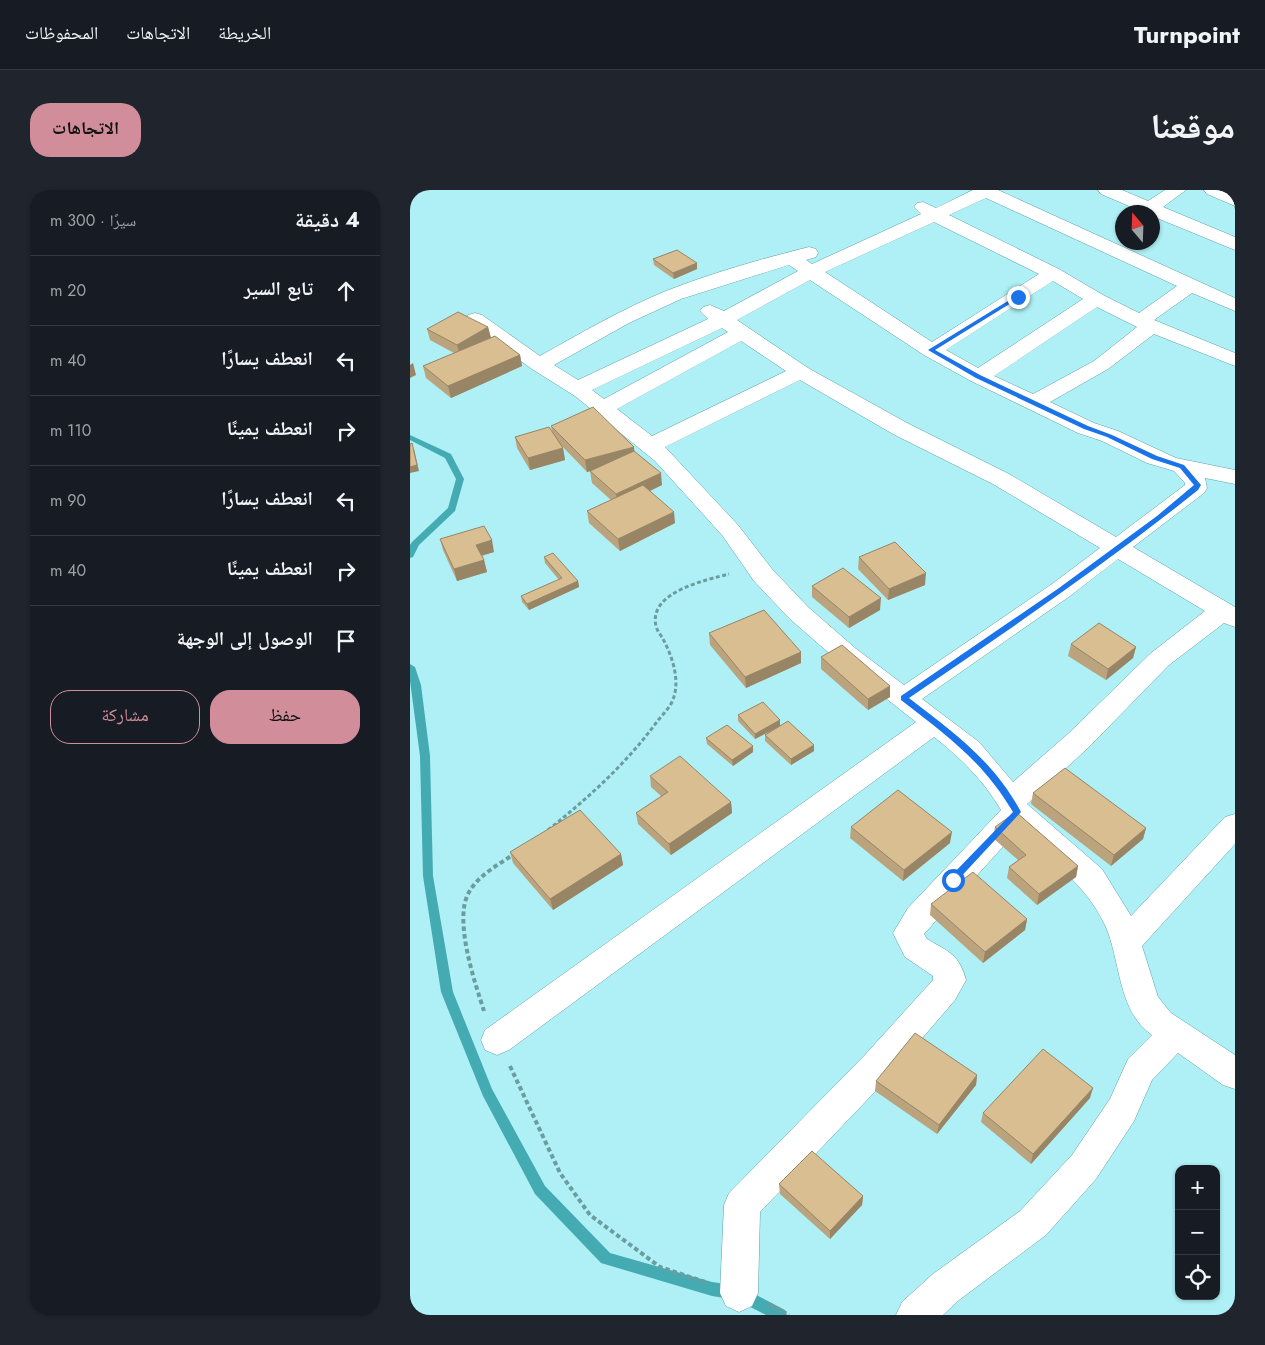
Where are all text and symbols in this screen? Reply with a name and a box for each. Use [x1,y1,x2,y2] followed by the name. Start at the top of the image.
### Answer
[1134,17,1240,52] text: Turnpoint
[25,20,98,46] text: المحفوظات
[126,20,190,46] text: الاتجاهات
[218,20,271,46] text: الخريطة
[1150,101,1235,151] text: موقعنا
[30,103,141,157] button: الاتجاهات
[295,205,360,235] text: 4 دقيقة
[1115,205,1160,250] north arrow
[50,209,136,232] text: سيرًا · 300 m
[244,275,313,302] text: تابع السير
[332,277,360,305] icon: ahead
[50,279,86,302] text: 20 m
[1007,286,1030,309] route end
[221,345,313,372] text: انعطف يسارًا
[332,347,360,375] icon: left
[50,349,86,372] text: 40 m
[227,415,313,442] text: انعطف يمينًا
[332,417,360,445] icon: right
[50,419,91,442] text: 110 m
[221,485,313,512] text: انعطف يسارًا
[332,487,360,515] icon: left
[50,489,86,512] text: 90 m
[227,555,313,582] text: انعطف يمينًا
[332,557,360,585] icon: right
[50,559,86,582] text: 40 m
[177,625,313,652] text: الوصول إلى الوجهة
[332,627,360,655] icon: arrive
[50,690,200,744] button: مشاركة
[210,690,360,744] button: حفظ
[942,869,965,892] route start
[1175,1165,1220,1300] map controls
[1175,1165,1220,1210] button: +
[1175,1210,1220,1255] button: −
[1175,1255,1220,1300] button: locate

